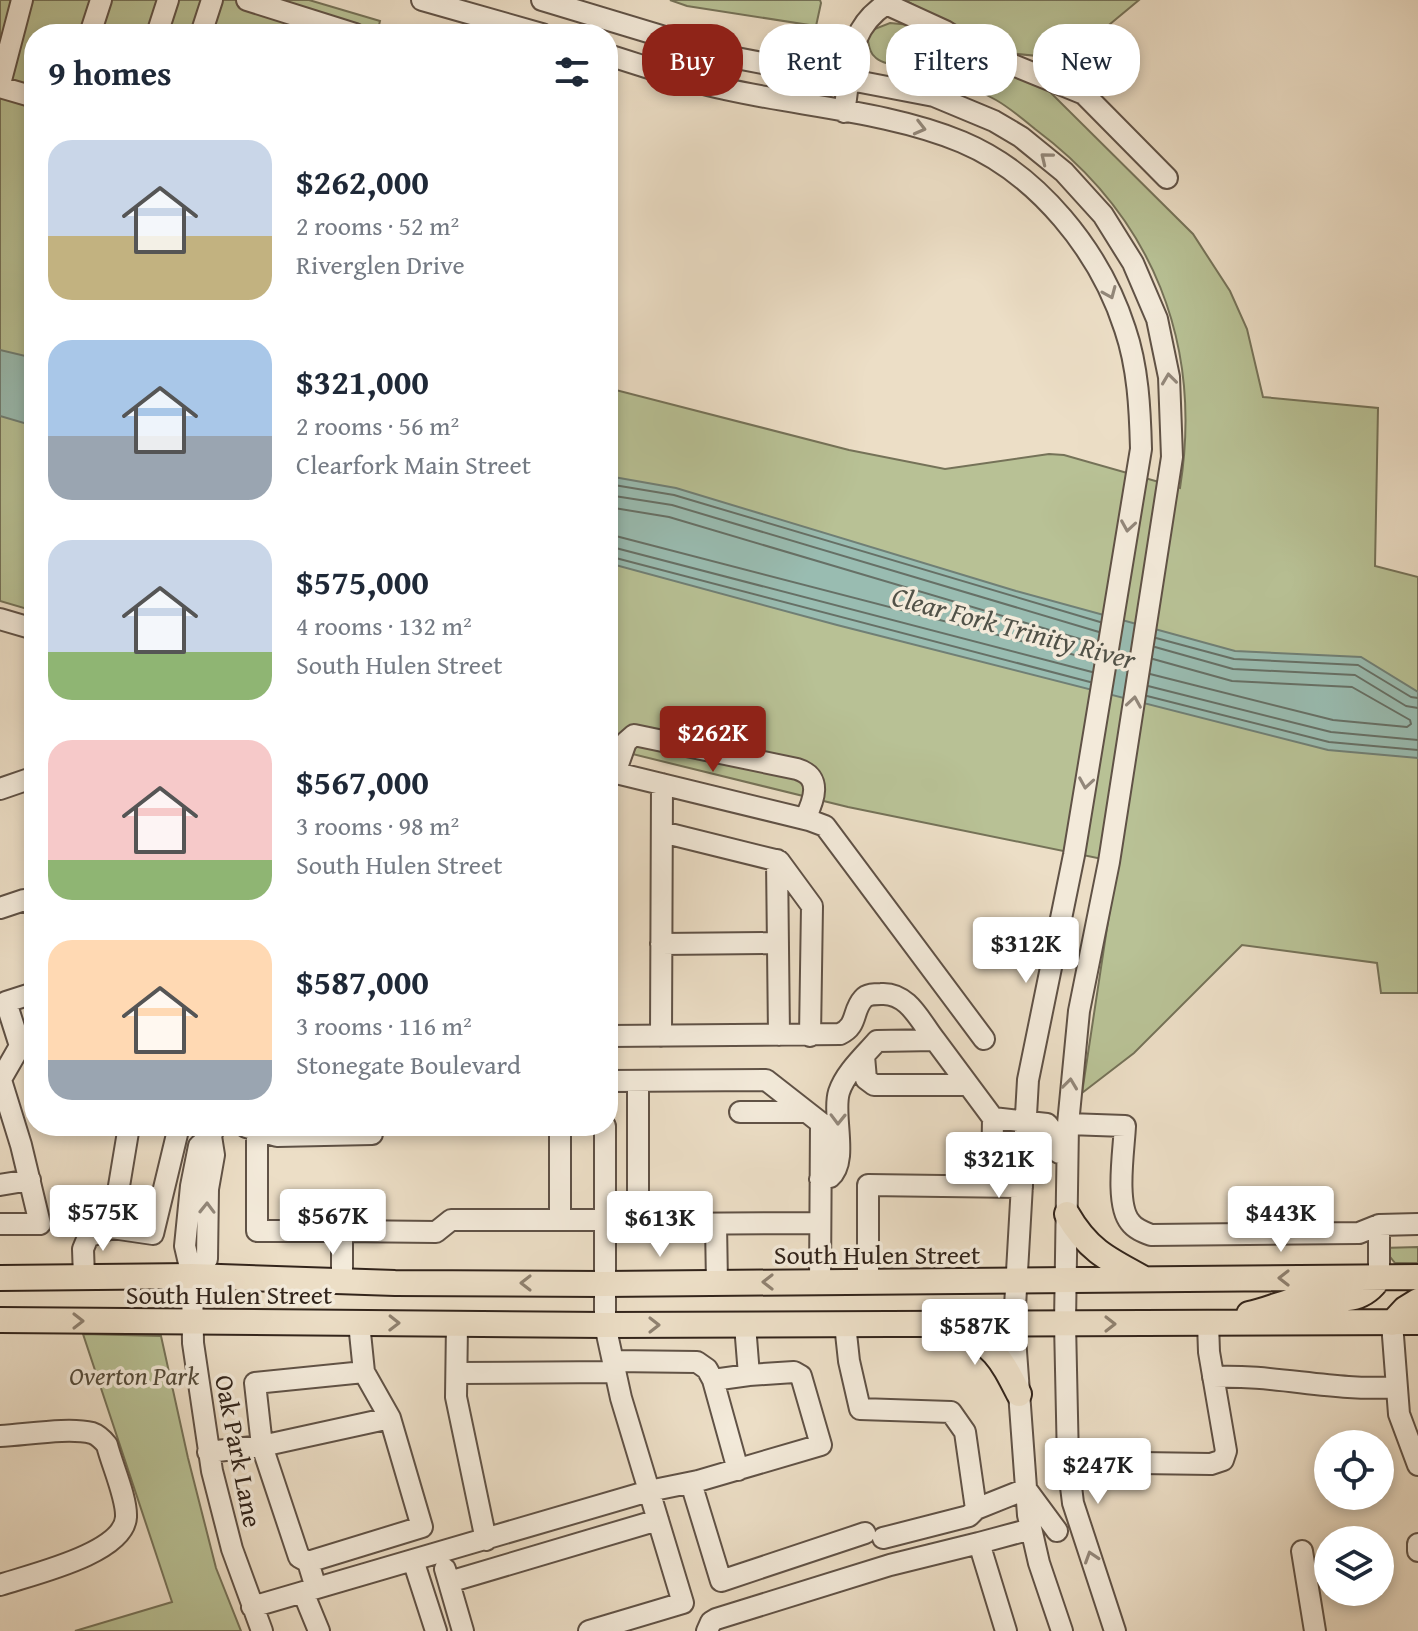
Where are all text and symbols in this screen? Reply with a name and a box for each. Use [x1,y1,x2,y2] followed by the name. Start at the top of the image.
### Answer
[642,24,743,96] chip: Buy
[759,24,870,96] chip: Rent
[886,24,1017,96] chip: Filters
[1033,24,1140,96] chip: New
[48,48,172,97] text: 9 homes
[550,50,594,94] icon: filters
[913,119,927,136] one-way arrow
[1040,153,1055,167] one-way arrow
[296,157,429,206] text: $262,000
[112,172,208,268] icon: home
[296,206,459,245] text: 2 rooms · 52 m²
[296,245,465,284] text: Riverglen Drive
[1100,285,1117,299] one-way arrow
[296,357,429,406] text: $321,000
[112,372,208,468] icon: home
[1160,373,1177,386] one-way arrow
[296,406,459,445] text: 2 rooms · 56 m²
[296,445,531,484] text: Clearfork Main Street
[1121,519,1138,533] one-way arrow
[296,557,429,606] text: $575,000
[112,572,208,668] icon: home
[888,575,1142,680] water label: Clear Fork Trinity River
[296,606,472,645] text: 4 rooms · 132 m²
[296,645,502,684] text: South Hulen Street
[1125,695,1142,709] one-way arrow
[657,706,769,774] pin: $262K
[678,712,748,751] text: $262K
[296,757,429,806] text: $567,000
[112,772,208,868] icon: home
[1078,776,1095,789] one-way arrow
[296,806,459,845] text: 3 rooms · 98 m²
[296,845,502,884] text: South Hulen Street
[970,917,1082,985] pin: $312K
[991,923,1061,962] text: $312K
[296,957,429,1006] text: $587,000
[112,972,208,1068] icon: home
[296,1006,472,1045] text: 3 rooms · 116 m²
[296,1045,521,1084] text: Stonegate Boulevard
[1061,1077,1078,1091] one-way arrow
[829,1113,847,1126] one-way arrow
[943,1132,1055,1200] pin: $321K
[964,1138,1034,1177] text: $321K
[47,1185,159,1253] pin: $575K
[1225,1186,1337,1254] pin: $443K
[277,1189,389,1257] pin: $567K
[68,1191,138,1230] text: $575K
[604,1191,716,1259] pin: $613K
[1246,1192,1316,1231] text: $443K
[298,1195,368,1234] text: $567K
[625,1197,695,1236] text: $613K
[198,1201,216,1214] one-way arrow
[774,1235,980,1274] street label: South Hulen Street
[1277,1269,1290,1287] one-way arrow
[519,1274,532,1292] one-way arrow
[761,1274,774,1291] one-way arrow
[126,1275,332,1314] street label: South Hulen Street
[919,1299,1031,1367] pin: $587K
[940,1305,1010,1344] text: $587K
[72,1312,85,1330] one-way arrow
[388,1314,401,1332] one-way arrow
[1104,1315,1117,1332] one-way arrow
[648,1316,661,1334] one-way arrow
[69,1356,199,1395] park label: Overton Park
[205,1371,273,1531] street label: Oak Park Lane
[1314,1430,1394,1606] map controls
[1314,1430,1394,1510] button: locate
[1042,1438,1154,1506] pin: $247K
[1063,1444,1133,1483] text: $247K
[1314,1526,1394,1606] button: layers
[1084,1550,1100,1564] one-way arrow

